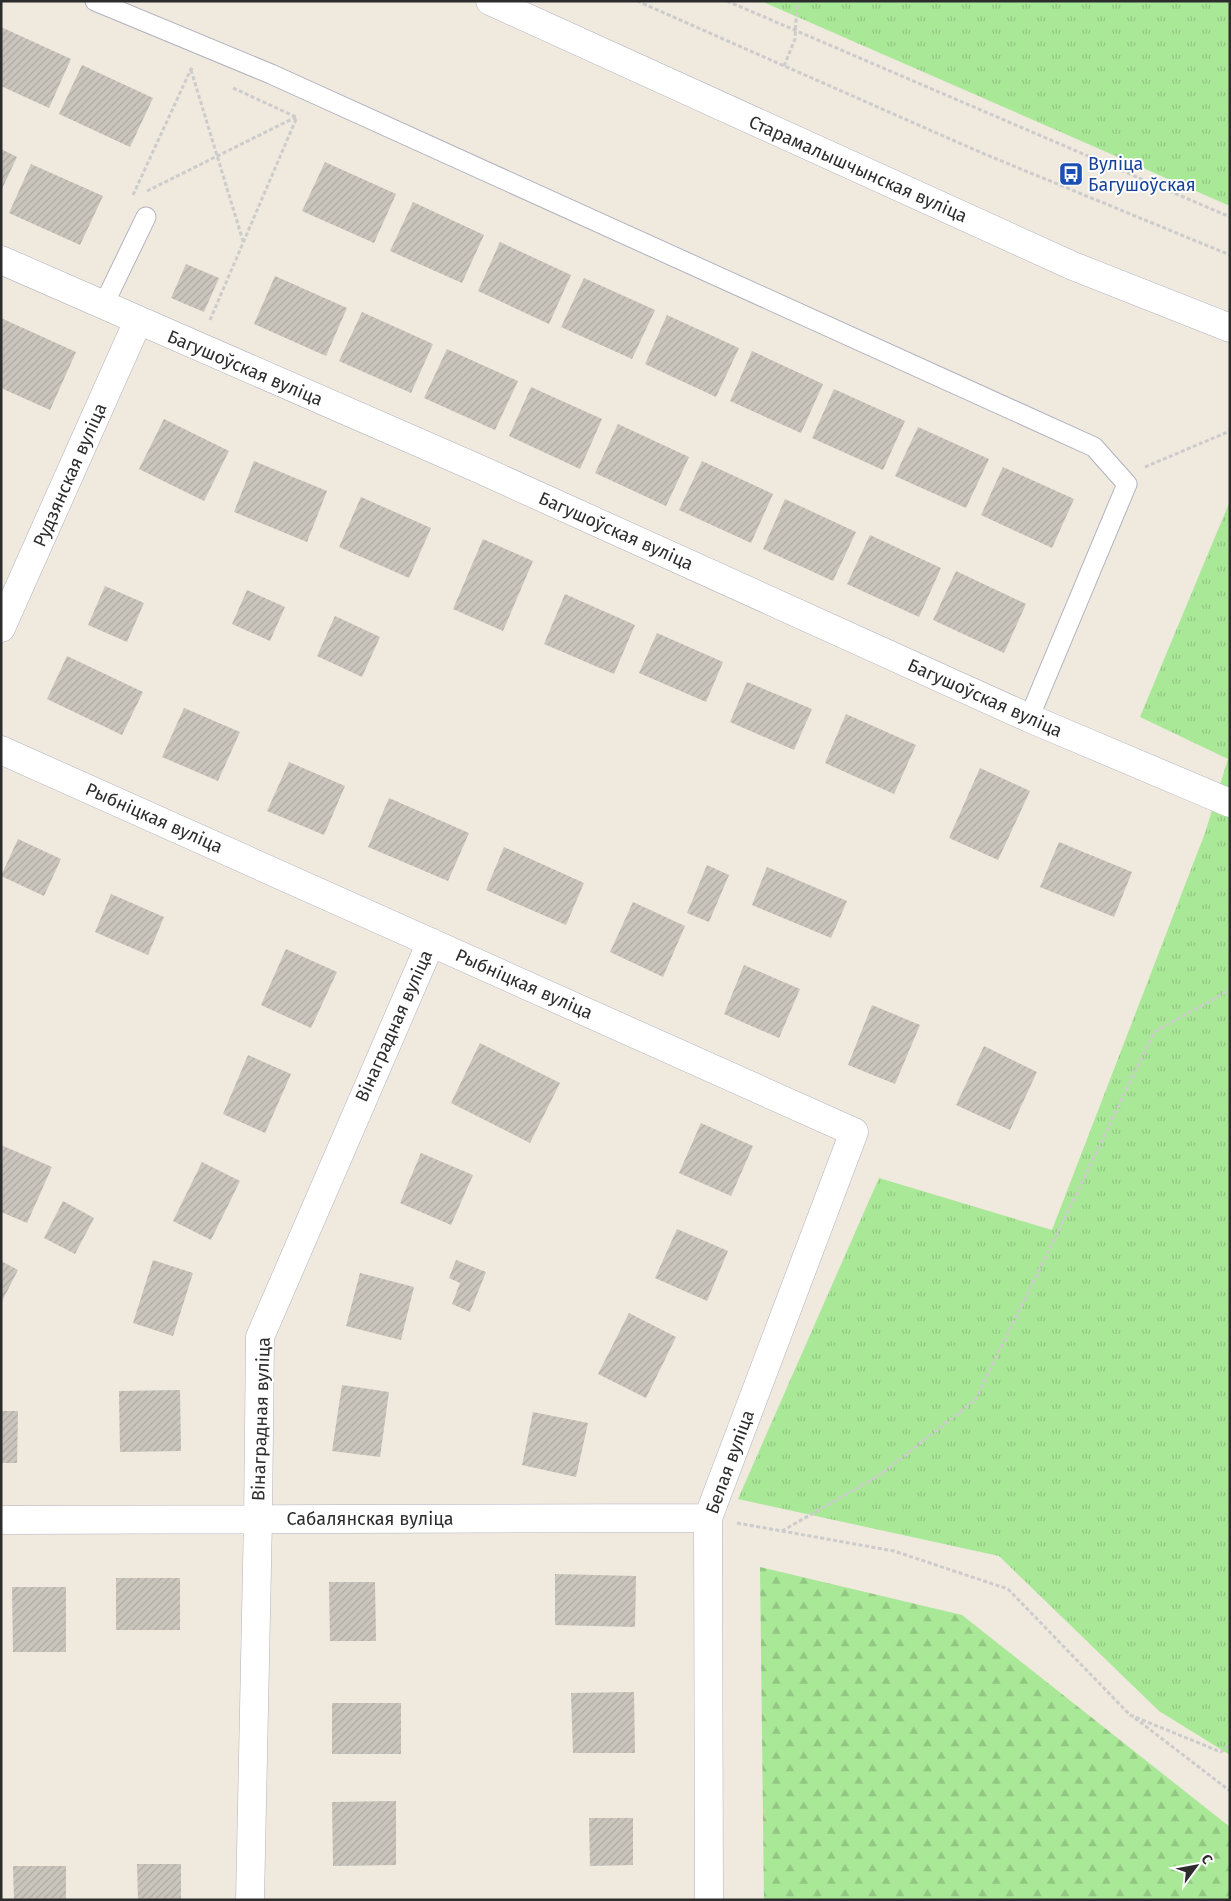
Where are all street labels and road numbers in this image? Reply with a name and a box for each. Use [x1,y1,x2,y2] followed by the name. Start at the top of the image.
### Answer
[745,111,971,227] street label: Старамалышчынская вуліца
[164,325,326,411] street label: Багушоўская вуліца
[28,400,112,550] street label: Рудзянская вуліца
[535,487,697,575] street label: Багушоўская вуліца
[904,654,1066,742] street label: Багушоўская вуліца
[82,778,226,858] street label: Рыбніцкая вуліца
[452,944,596,1024] street label: Рыбніцкая вуліца
[351,947,437,1105] street label: Вінаградная вуліца
[247,1337,275,1501] street label: Вінаградная вуліца
[701,1407,759,1517] street label: Белая вуліца
[286,1508,454,1530] street label: Сабалянская вуліца

